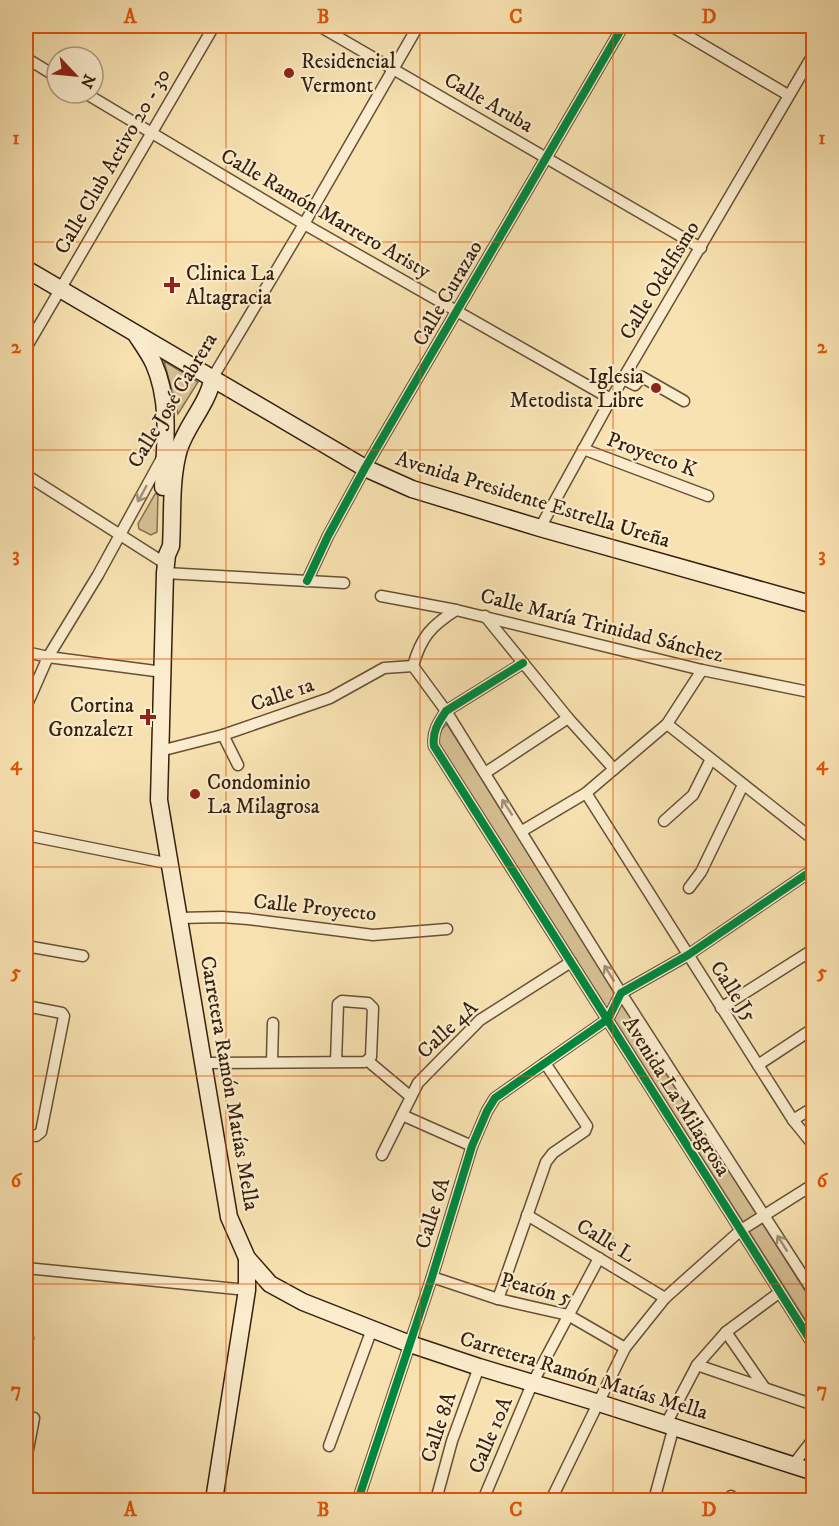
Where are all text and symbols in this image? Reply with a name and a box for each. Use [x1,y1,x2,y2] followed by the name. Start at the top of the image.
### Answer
[123,5,138,30] text: A
[317,5,329,30] text: B
[509,5,523,30] text: C
[702,5,717,30] text: D
[45,45,105,105] north arrow
[300,49,396,99] place label: Residencial Vermont
[49,64,177,259] street label: Calle Club Activo 20 - 30
[282,66,296,80] marker: Residencial Vermont
[439,67,538,139] street label: Calle Aruba
[76,71,99,91] text: N
[12,126,20,151] text: 1
[818,126,826,151] text: 1
[216,143,436,285] street label: Calle Ramón Marrero Aristy
[614,216,705,345] street label: Calle Odelfismo
[407,236,489,351] street label: Calle Curazao
[186,261,275,311] place label: Clinica La Altagracia
[163,276,181,294] marker: Clinica La Altagracia
[122,328,223,473] street label: Calle José Cabrera
[11,335,22,360] text: 2
[817,335,828,360] text: 2
[510,364,644,414] place label: Iglesia Metodista Libre
[649,381,663,395] marker: Iglesia Metodista Libre
[603,427,701,483] street label: Proyecto K
[392,446,673,554] street label: Avenida Presidente Estrella Ureña
[135,485,147,502] one-way arrow
[12,543,20,568] text: 3
[818,543,826,568] text: 3
[477,583,726,669] street label: Calle María Trinidad Sánchez
[247,672,317,718] street label: Calle 1a
[48,693,134,743] place label: Cortina Gonzalez1
[139,708,157,726] marker: Cortina Gonzalez1
[10,752,23,777] text: 4
[816,752,829,777] text: 4
[207,770,320,820] place label: Condominio La Milagrosa
[188,787,202,801] marker: Condominio La Milagrosa
[500,799,512,816] one-way arrow
[252,889,378,927] street label: Calle Proyecto
[194,954,264,1213] street label: Carretera Ramón Matías Mella
[704,956,762,1027] street label: Calle J5
[10,960,21,985] text: 5
[816,960,827,985] text: 5
[603,965,615,982] one-way arrow
[412,995,484,1065] street label: Calle 4A
[616,1012,736,1181] street label: Avenida La Milagrosa
[11,1169,23,1194] text: 6
[817,1169,829,1194] text: 6
[410,1174,456,1252] street label: Calle 6A
[571,1213,640,1268] street label: Calle L
[776,1235,788,1252] one-way arrow
[497,1267,574,1311] street label: Peatón 5
[457,1326,711,1426] street label: Carretera Ramón Matías Mella
[11,1378,21,1403] text: 7
[817,1378,827,1403] text: 7
[415,1388,463,1466] street label: Calle 8A
[463,1392,519,1478] street label: Calle 10A
[123,1498,138,1523] text: A
[317,1498,329,1523] text: B
[509,1498,523,1523] text: C
[702,1498,717,1523] text: D

